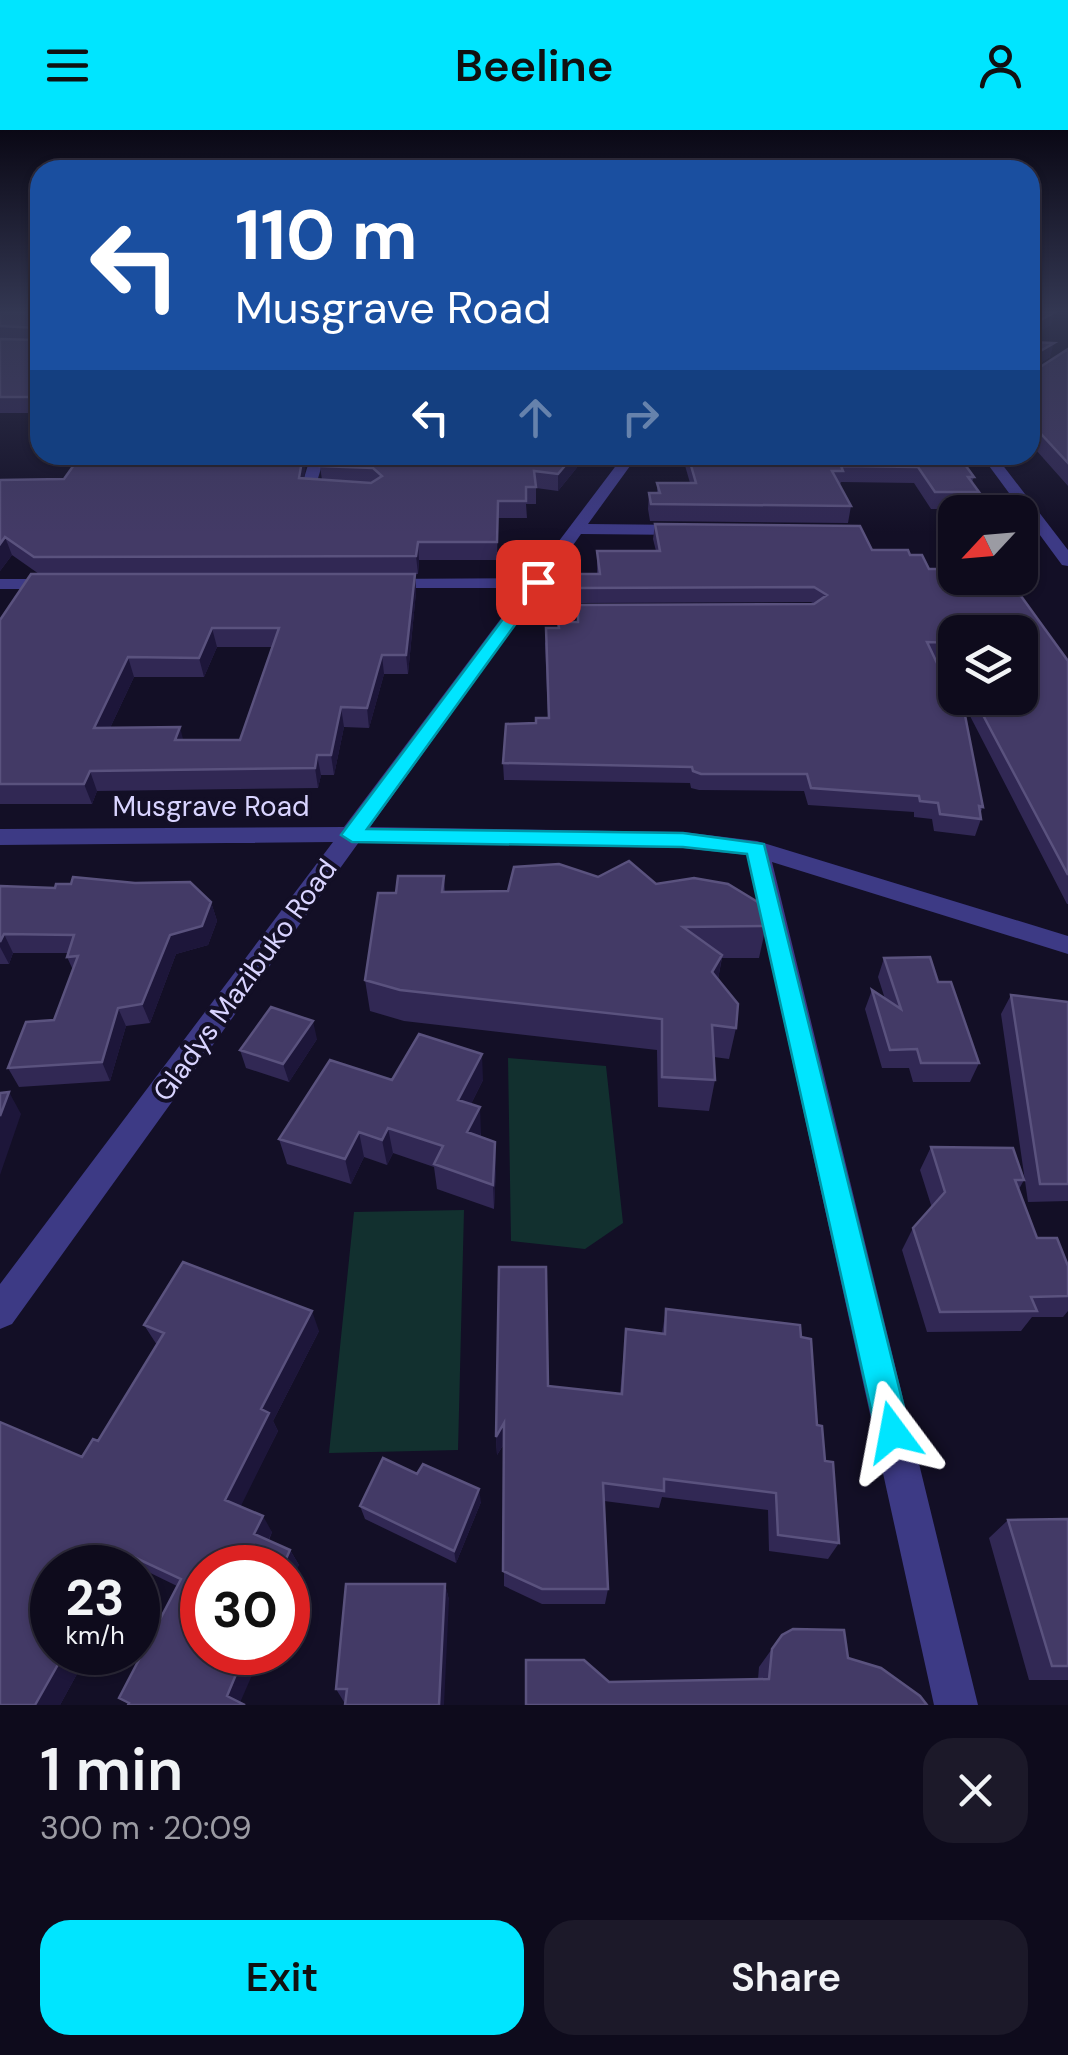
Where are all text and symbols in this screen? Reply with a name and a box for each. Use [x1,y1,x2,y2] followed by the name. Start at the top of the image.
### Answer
[455,36,613,95] text: Beeline
[40,38,95,93] icon: menu
[973,38,1028,93] icon: person
[235,190,418,281] text: 110 m
[70,200,200,330] icon: left
[235,278,552,337] text: Musgrave Road
[403,390,458,445] icon: left
[508,390,563,445] icon: ahead
[613,390,668,445] icon: right
[938,495,1038,595] north arrow
[938,495,1038,715] map controls
[496,540,581,625] pin
[511,555,566,610] icon: arrive
[938,615,1038,715] button: layers
[113,788,309,825] street label: Musgrave Road
[145,852,345,1108] street label: Gladys Mazibuko Road
[841,1380,945,1484] position arrow
[180,1545,310,1675] speed limit sign: 30
[66,1565,125,1631] text: 23
[65,1619,125,1652] text: km/h
[40,1730,183,1809] text: 1 min
[923,1738,1028,1843] button: close
[40,1807,252,1849] text: 300 m · 20:09
[40,1920,524,2035] button: Exit
[544,1920,1028,2035] button: Share

